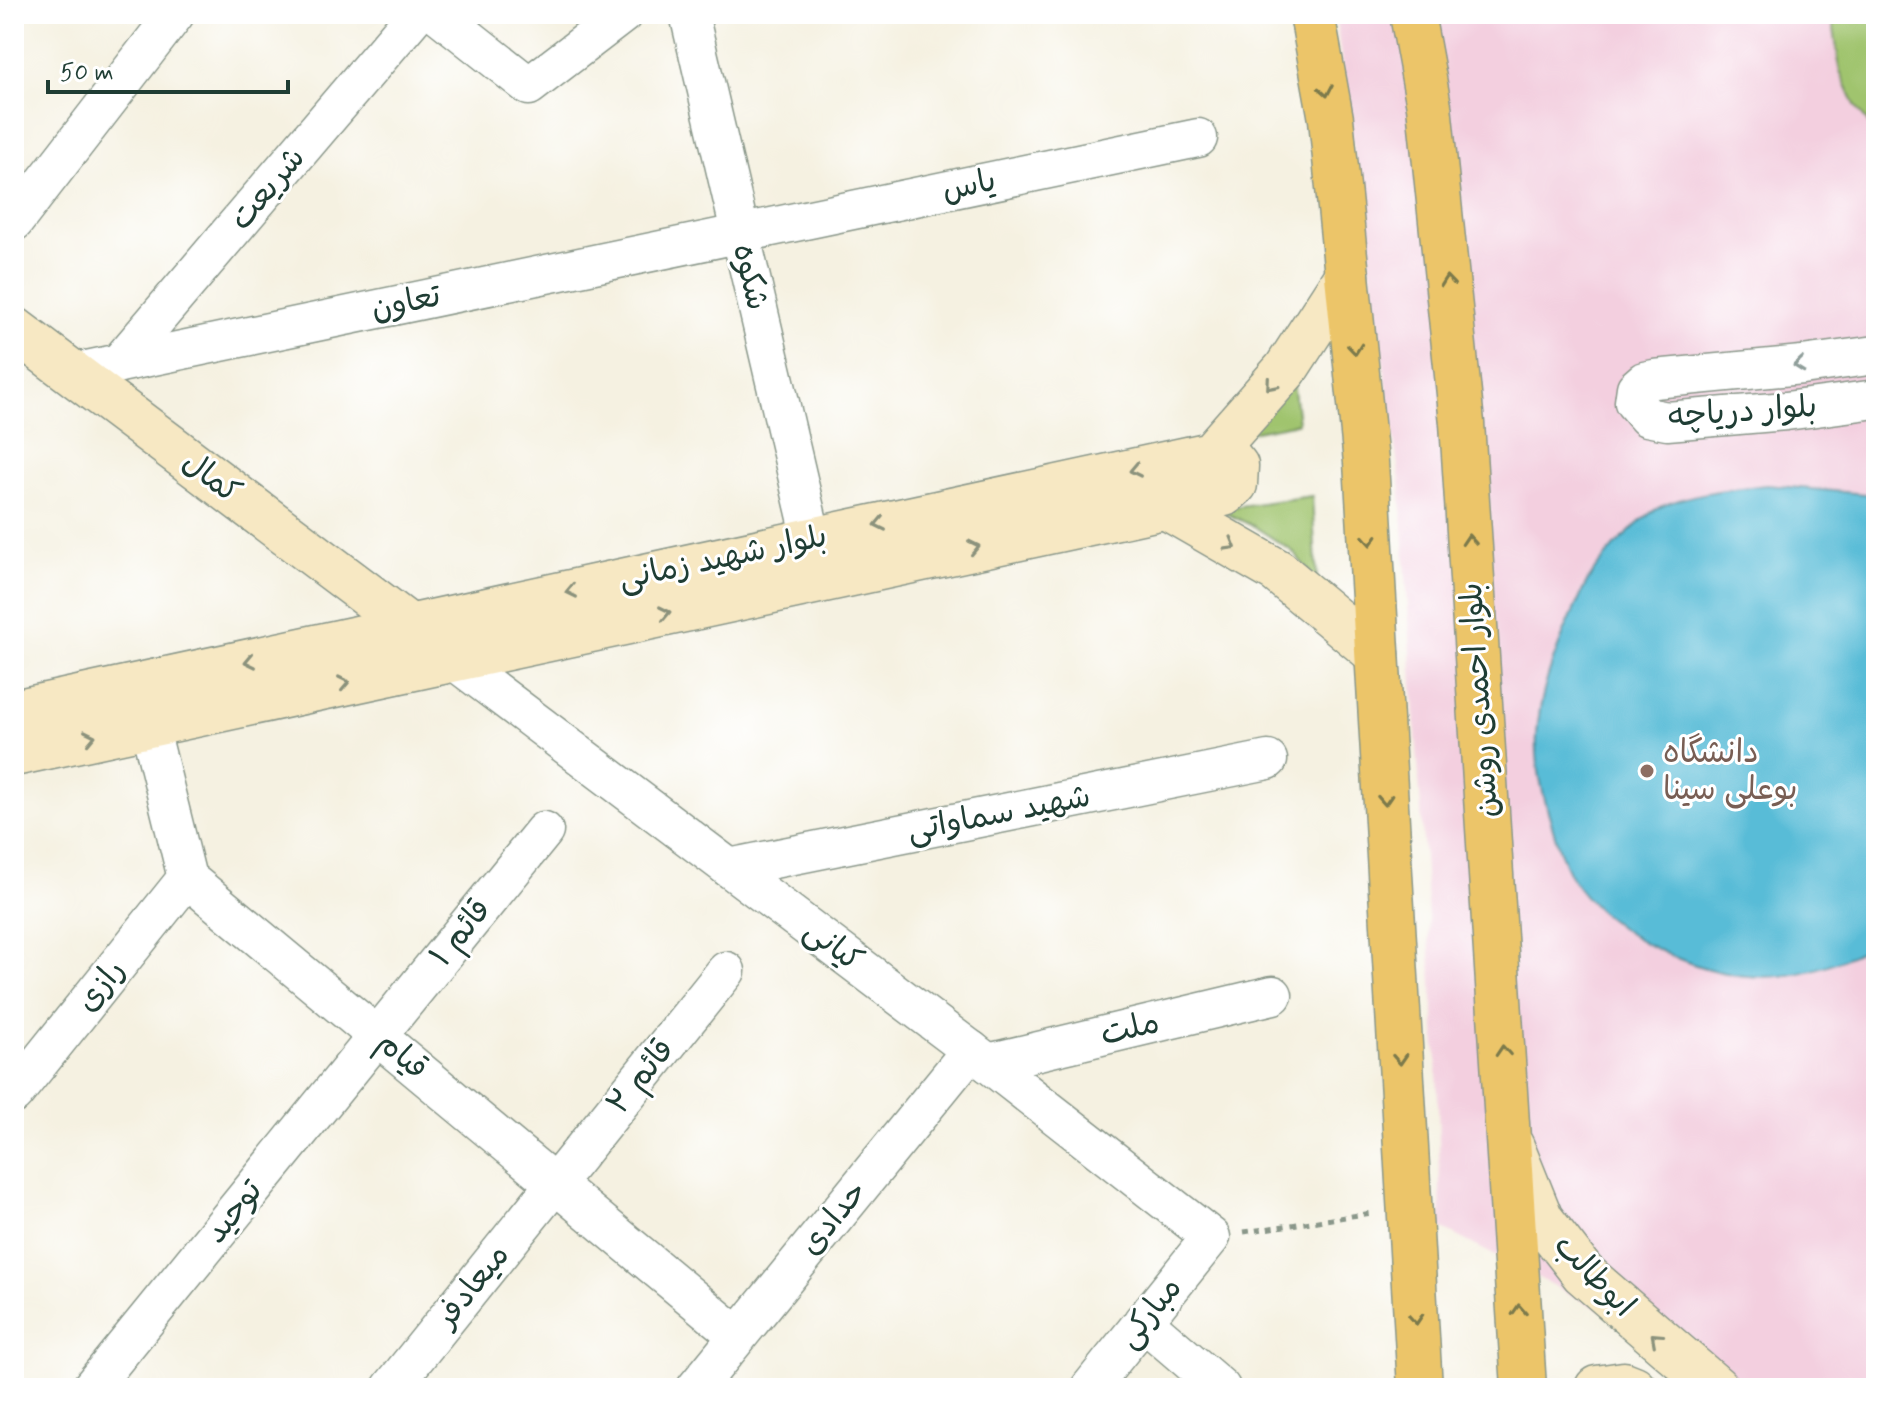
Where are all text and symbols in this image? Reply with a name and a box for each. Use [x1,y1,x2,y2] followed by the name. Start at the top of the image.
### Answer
[48,44,288,94] scale bar
[60,58,114,89] text: 50 m
[1316,84,1333,98] one-way arrow
[221,138,315,240] street label: شریعت
[938,160,1000,212] street label: یاس
[722,240,778,314] street label: شکوه
[1438,274,1455,287] one-way arrow
[367,275,445,331] street label: تعاون
[1346,343,1363,356] one-way arrow
[1792,357,1805,374] one-way arrow
[1267,376,1281,391] one-way arrow
[1666,386,1818,438] street label: بلوار دریاچه
[173,442,249,514] street label: کمال
[1128,461,1142,478] one-way arrow
[615,515,831,601] street label: بلوار شهید زمانی
[874,515,888,532] one-way arrow
[1461,533,1478,546] one-way arrow
[1361,534,1378,547] one-way arrow
[1222,535,1237,551] one-way arrow
[967,539,980,556] one-way arrow
[1451,581,1509,819] street label: بلوار احمدی روشن
[565,582,579,599] one-way arrow
[658,605,671,622] one-way arrow
[244,652,258,669] one-way arrow
[337,675,351,692] one-way arrow
[83,729,97,746] one-way arrow
[1663,732,1798,811] place label: دانشگاه بوعلی سینا
[1638,762,1656,780] marker: دانشگاه بوعلی سینا
[904,776,1094,852] street label: شهید سماواتی
[1376,794,1393,807] one-way arrow
[421,890,502,976] street label: قائم ۱
[795,910,871,982] street label: کیانی
[67,951,135,1021] street label: رازی
[1097,1002,1163,1056] street label: ملت
[367,1022,436,1090] street label: قیام
[598,1030,685,1124] street label: قائم ۲
[1494,1044,1511,1057] one-way arrow
[1391,1053,1408,1066] one-way arrow
[195,1171,273,1253] street label: توحید
[791,1173,876,1264] street label: حدادی
[1544,1225,1644,1327] street label: ابوطالب
[425,1236,519,1339] street label: میعادفر
[1108,1268,1192,1358] street label: مبارکی
[1511,1303,1528,1316] one-way arrow
[1407,1313,1424,1326] one-way arrow
[1650,1333,1665,1348] one-way arrow

